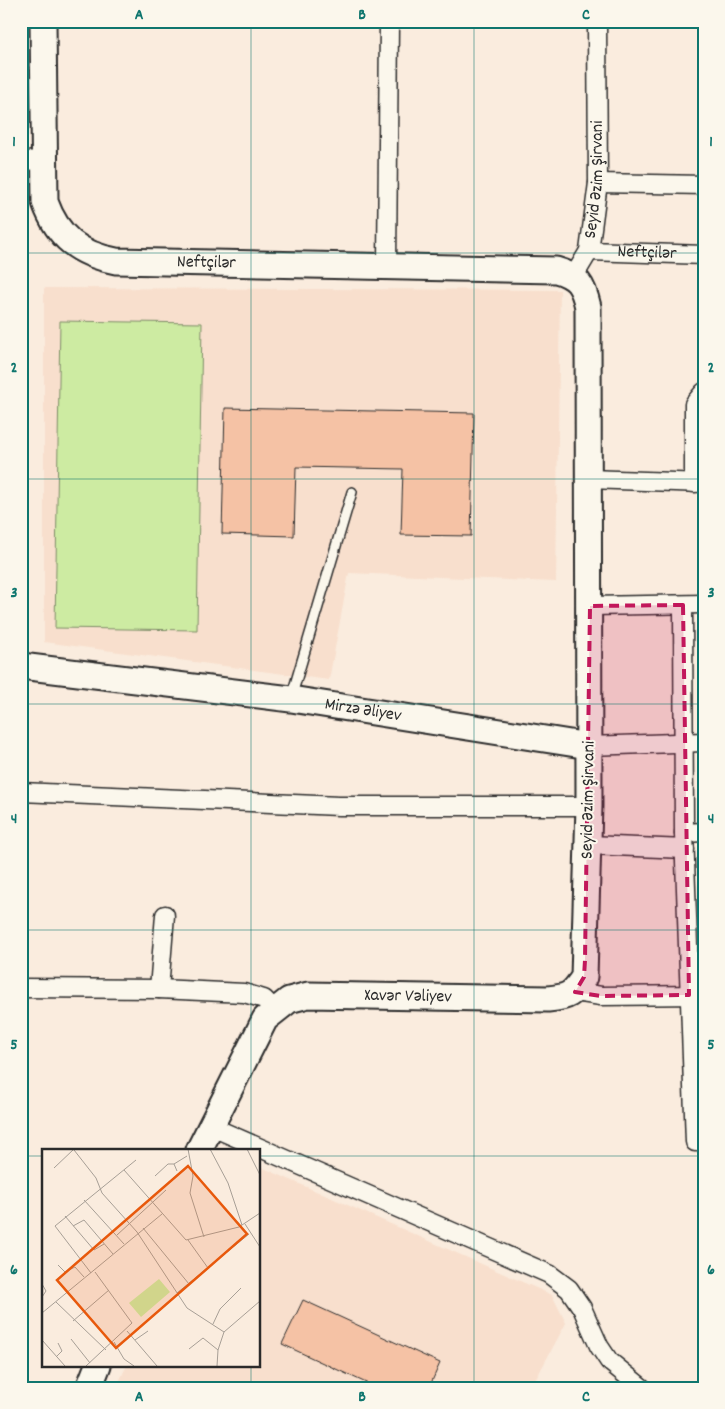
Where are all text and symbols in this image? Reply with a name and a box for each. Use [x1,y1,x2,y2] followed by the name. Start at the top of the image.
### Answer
[135,4,144,27] text: A
[358,4,366,27] text: B
[582,4,590,27] text: C
[578,120,611,240] street label: Seyid Əzim Şirvani
[12,131,16,154] text: 1
[709,131,713,154] text: 1
[617,239,677,267] street label: Neftçilər
[177,250,236,276] street label: Neftçilər
[11,357,18,380] text: 2
[708,357,715,380] text: 2
[10,582,18,605] text: 3
[707,582,715,605] text: 3
[323,692,404,729] street label: Mirzə Əliyev
[575,741,603,859] street label: Seyid Əzim Şirvani
[11,808,17,831] text: 4
[708,808,714,831] text: 4
[364,984,452,1010] street label: Xavər Vəliyev
[10,1034,18,1057] text: 5
[707,1034,715,1057] text: 5
[42,1149,260,1366] inset map
[10,1259,18,1282] text: 6
[707,1259,715,1282] text: 6
[135,1386,144,1409] text: A
[358,1386,366,1409] text: B
[582,1386,590,1409] text: C

